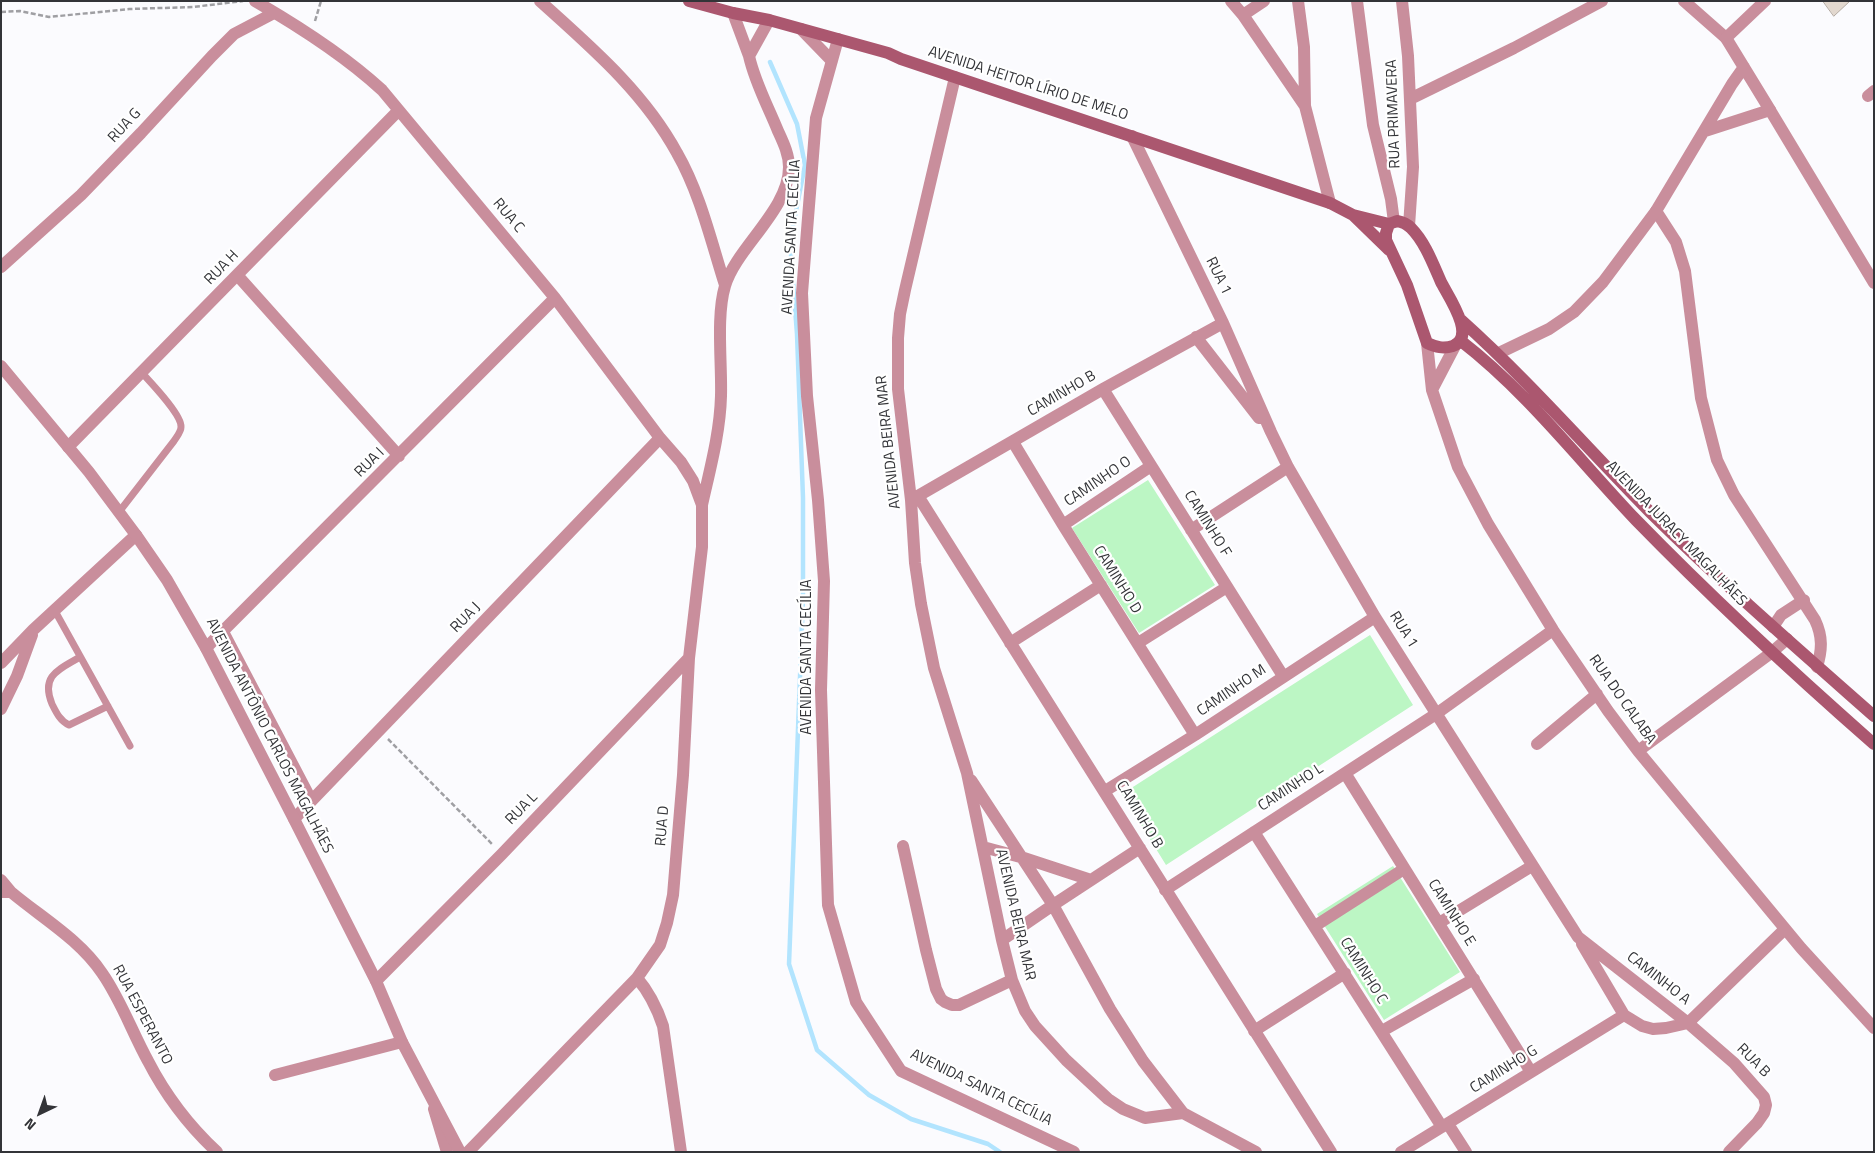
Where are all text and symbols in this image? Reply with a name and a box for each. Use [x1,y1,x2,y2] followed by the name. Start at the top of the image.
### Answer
[926,43,1130,125] street label: AVENIDA HEITOR LÍRIO DE MELO
[1383,59,1405,169] street label: RUA PRIMAVERA
[105,105,145,147] street label: RUA G
[779,159,805,315] street label: AVENIDA SANTA CECÍLIA
[489,195,527,237] street label: RUA C
[201,247,243,289] street label: RUA H
[1201,254,1235,298] street label: RUA 1
[1025,367,1099,421] street label: CAMINHO B
[873,374,905,510] street label: AVENIDA BEIRA MAR
[351,444,389,482] street label: RUA I
[1061,453,1135,511] street label: CAMINHO O
[1602,458,1750,610] street label: AVENIDA JURACY MAGALHÃES
[1180,488,1234,560] street label: CAMINHO F
[1089,543,1145,617] street label: CAMINHO D
[798,579,816,735] street label: AVENIDA SANTA CECÍLIA
[447,599,485,637] street label: RUA J
[1385,609,1421,651] street label: RUA 1
[202,615,336,857] street label: AVENIDA ANTÔNIO CARLOS MAGALHÃES
[1584,652,1660,748] street label: RUA DO CALABA
[1194,661,1270,721] street label: CAMINHO M
[1255,760,1327,816] street label: CAMINHO L
[1112,778,1166,852] street label: CAMINHO B
[502,789,542,829] street label: RUA L
[652,805,674,847] street label: RUA D
[991,847,1039,983] street label: AVENIDA BEIRA MAR
[1423,876,1479,950] street label: CAMINHO E
[1335,934,1391,1008] street label: CAMINHO C
[1623,949,1693,1009] street label: CAMINHO A
[108,962,176,1068] street label: RUA ESPERANTO
[1732,1040,1774,1082] street label: RUA B
[1467,1042,1541,1098] street label: CAMINHO G
[907,1046,1055,1130] street label: AVENIDA SANTA CECÍLIA
[15,1088,65,1138] north arrow
[19,1113,40,1136] text: N

